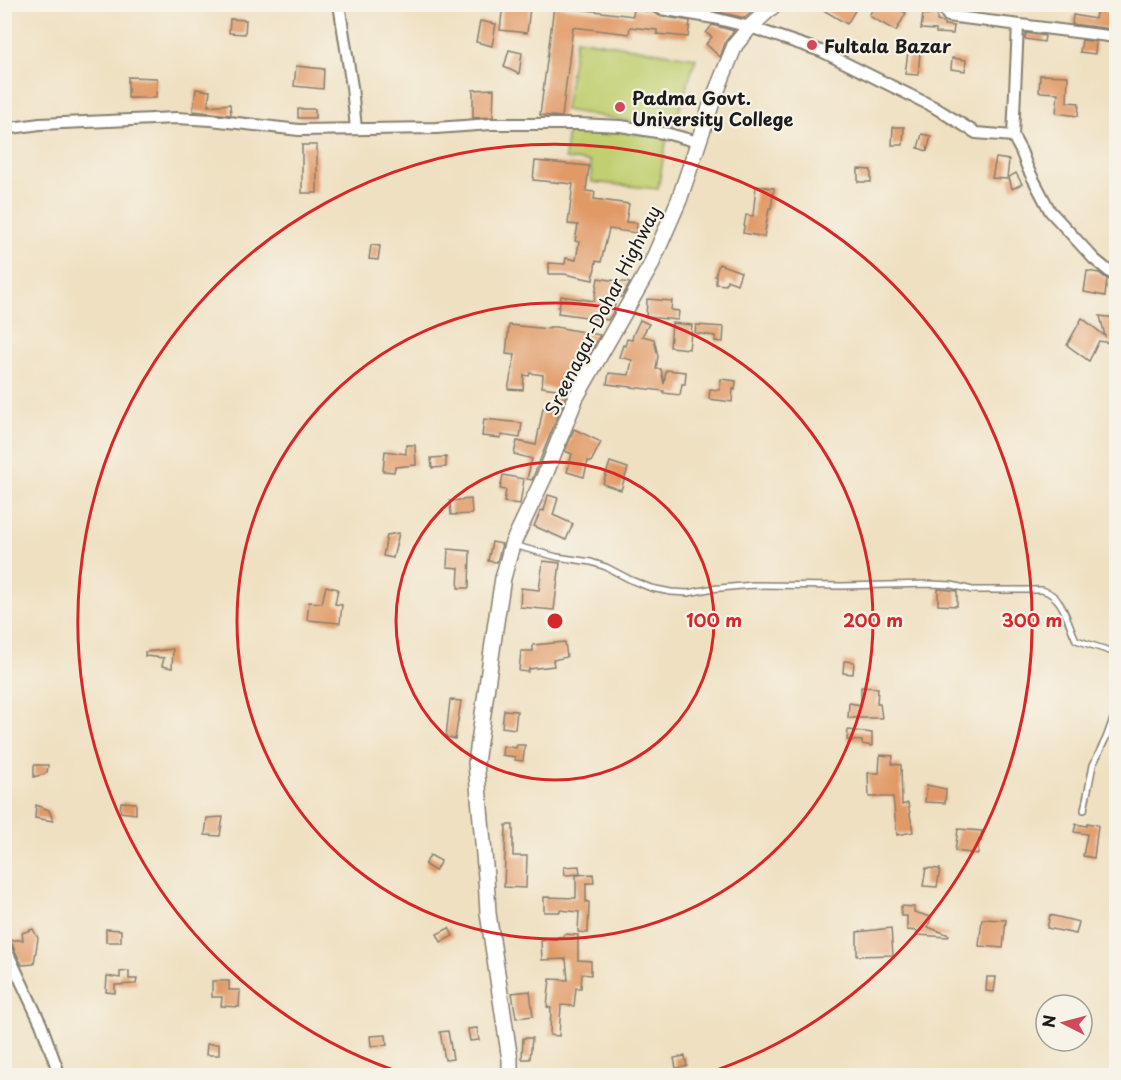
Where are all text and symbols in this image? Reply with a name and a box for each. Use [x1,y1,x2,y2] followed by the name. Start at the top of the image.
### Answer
[824,32,952,59] place label: Fultala Bazar
[805,38,819,52] marker: Fultala Bazar
[632,84,793,132] place label: Padma Govt. University College
[613,100,627,114] marker: Padma Govt. University College
[537,201,667,419] street label: Sreenagar-Dohar Highway
[686,606,742,633] text: 100 m
[843,606,903,633] text: 200 m
[1002,606,1062,633] text: 300 m
[545,611,565,631] centre of rings
[1034,993,1094,1053] north arrow
[1035,1014,1061,1029] text: N

